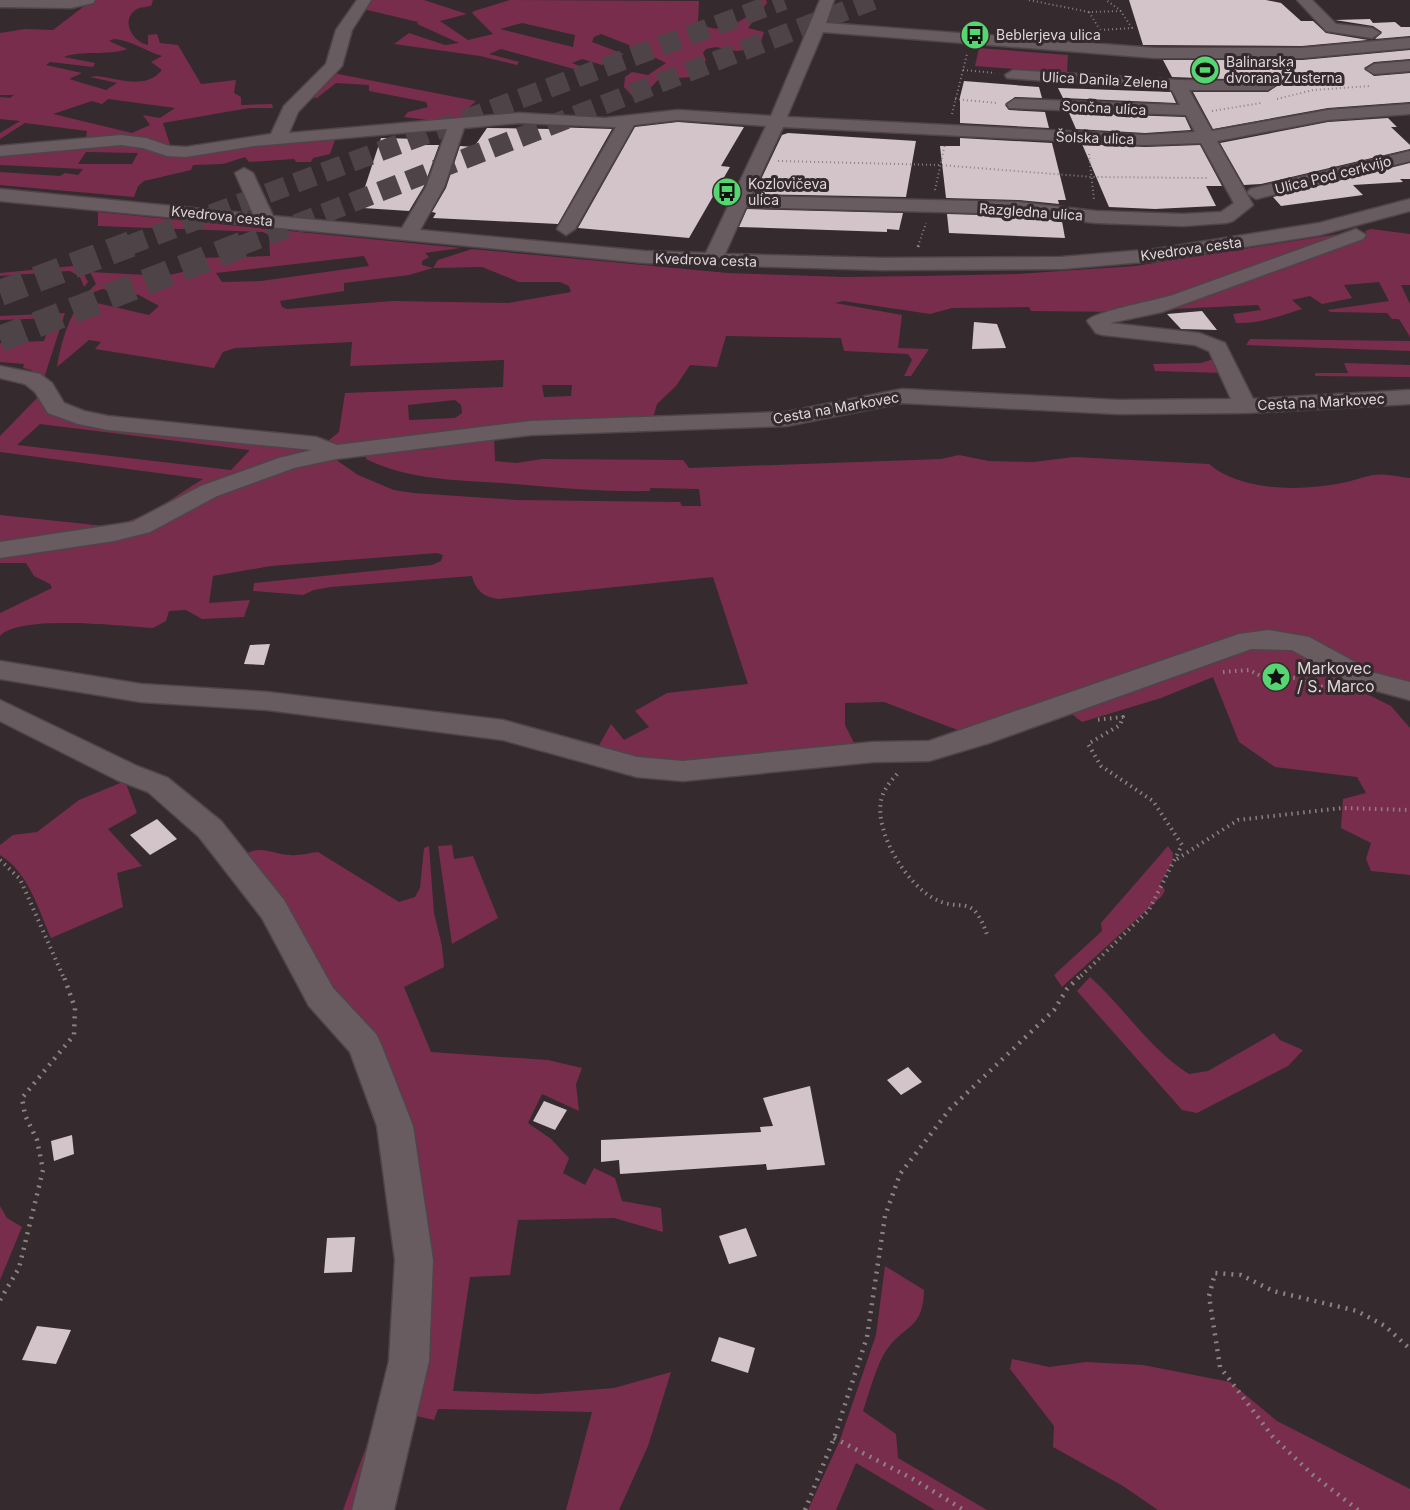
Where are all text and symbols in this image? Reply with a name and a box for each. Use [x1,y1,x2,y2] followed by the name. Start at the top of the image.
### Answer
[959,19,991,51] bus stop icon: Beblerjeva ulica
[996,26,1101,43] place label: Beblerjeva ulica
[1226,53,1343,86] place label: Balinarska dvorana Žusterna
[1189,54,1221,86] sports icon: Balinarska dvorana Žusterna
[1041,68,1169,91] street label: Ulica Danila Zelena
[1061,97,1147,118] street label: Sončna ulica
[1055,128,1135,147] street label: Šolska ulica
[1273,152,1393,197] street label: Ulica Pod cerkvijo
[748,175,827,208] place label: Kozlovičeva ulica
[711,176,743,208] bus stop icon: Kozlovičeva ulica
[978,199,1084,224] street label: Razgledna ulica
[170,202,274,229] street label: Kvedrova cesta
[1139,233,1243,264] street label: Kvedrova cesta
[655,249,757,270] street label: Kvedrova cesta
[772,388,900,427] street label: Cesta na Markovec
[1257,390,1385,413] street label: Cesta na Markovec
[1297,658,1375,696] place label: Markovec / S. Marco
[1260,661,1292,693] place icon: Markovec / S. Marco

